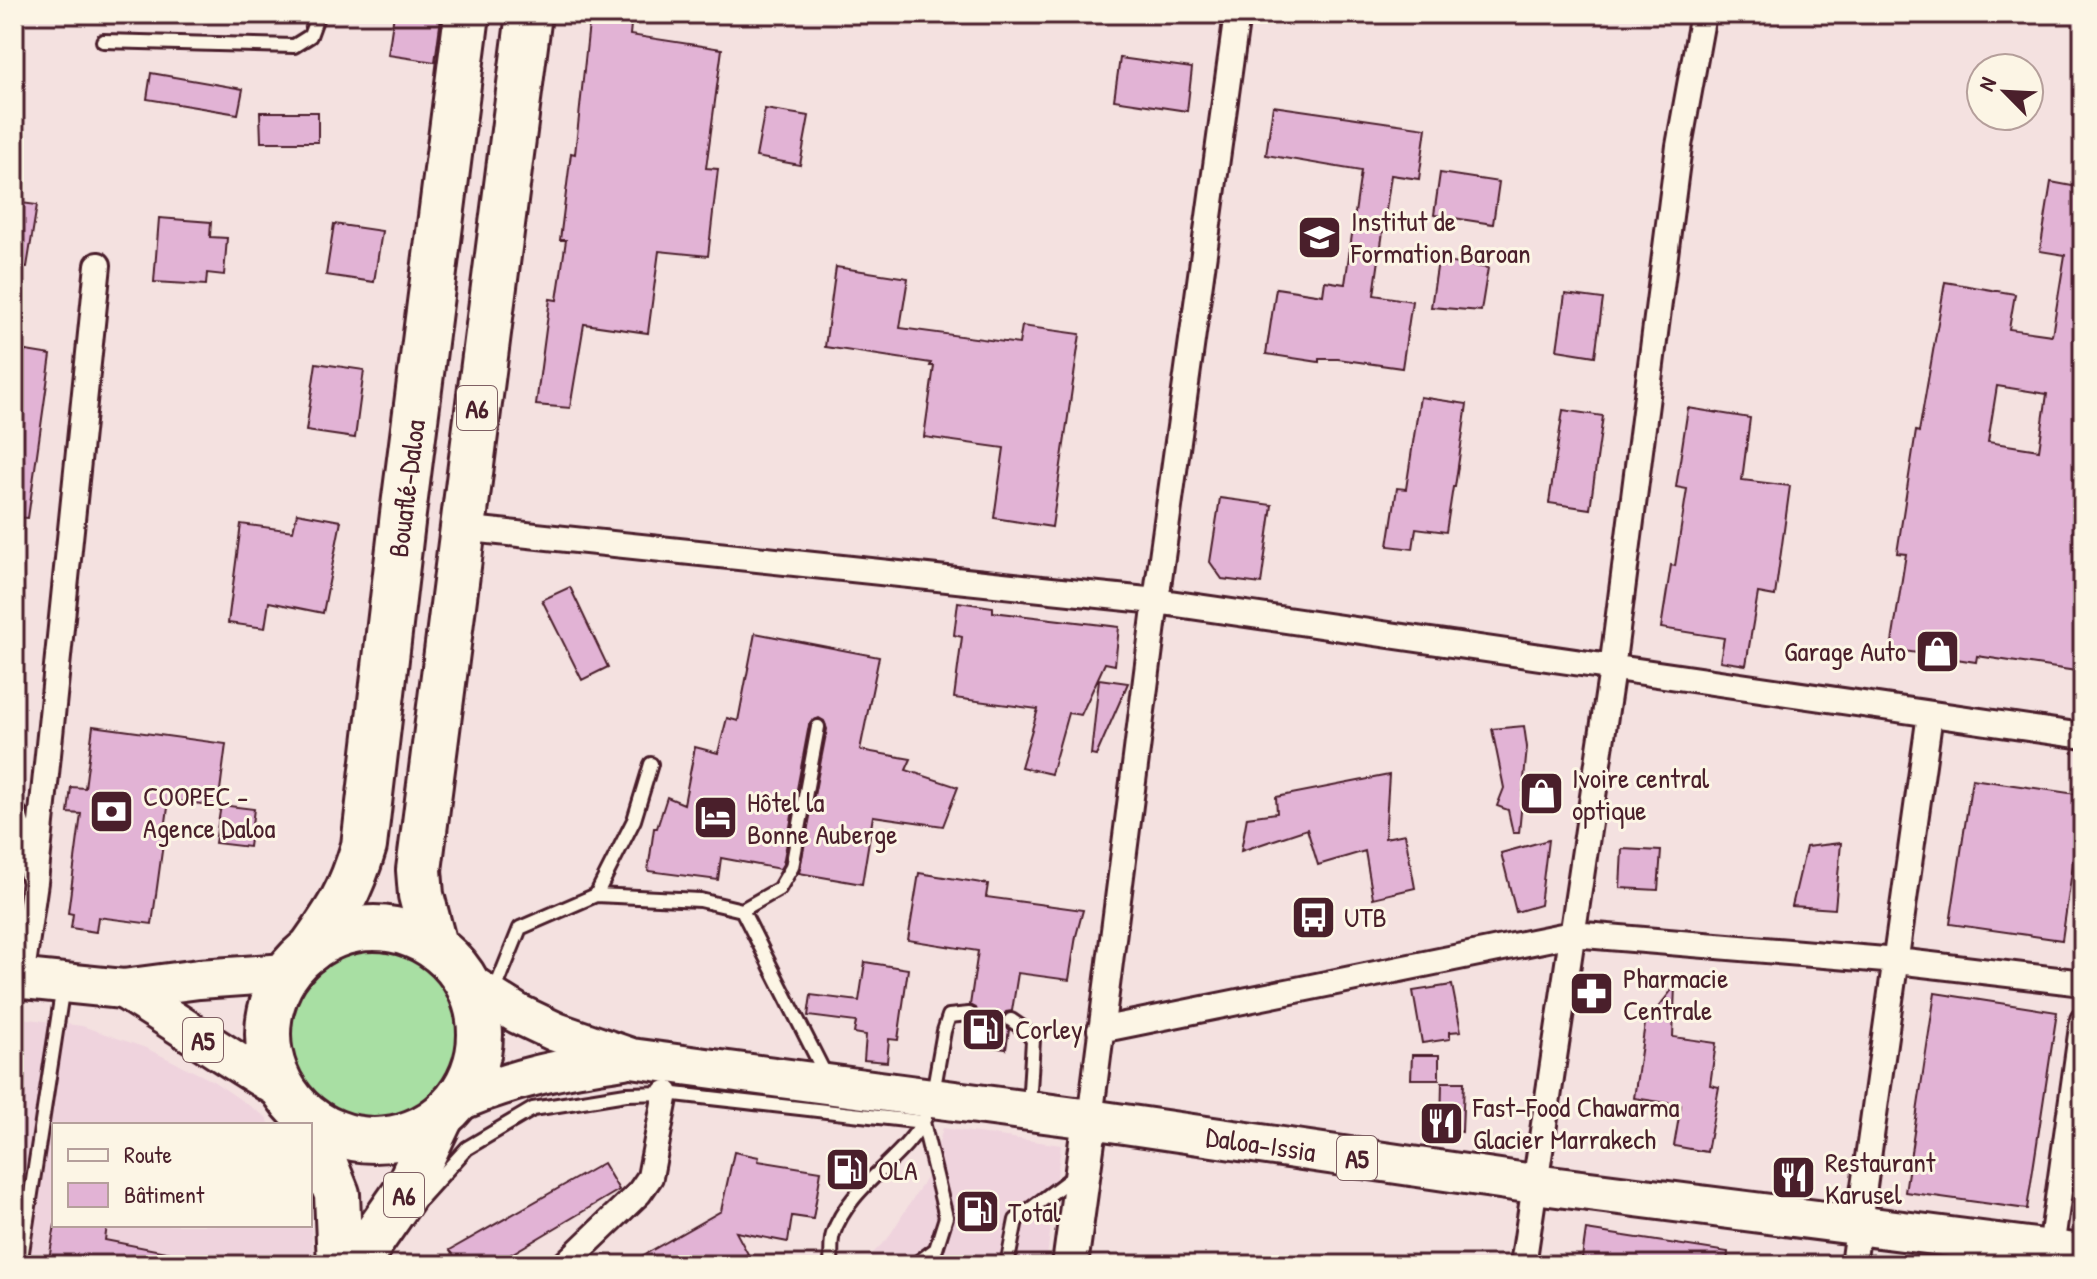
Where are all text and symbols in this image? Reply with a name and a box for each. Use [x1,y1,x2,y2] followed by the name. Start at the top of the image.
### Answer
[1965,52,2045,132] north arrow
[1971,72,2003,95] text: N
[1350,202,1531,272] place label: Institut de Formation Baroan
[1296,213,1344,261] school or university icon: Institut de Formation Baroan
[457,386,497,430] road number: A6
[379,417,434,559] street label: Bouaflé-Daloa
[1913,627,1961,675] shop icon: Garage Auto
[1784,632,1906,670] place label: Garage Auto
[1572,759,1710,829] place label: Ivoire central optique
[1517,770,1565,818] shop icon: Ivoire central optique
[143,777,275,847] place label: COOPEC - Agence Daloa
[747,783,897,853] place label: Hôtel la Bonne Auberge
[88,788,136,836] bank icon: COOPEC - Agence Daloa
[692,794,740,842] hotel icon: Hôtel la Bonne Auberge
[1289,893,1337,941] bus stop icon: UTB
[1344,898,1387,936] place label: UTB
[1623,959,1728,1029] place label: Pharmacie Centrale
[1568,970,1616,1018] pharmacy icon: Pharmacie Centrale
[960,1005,1008,1053] fuel station icon: Corley
[1015,1010,1083,1048] place label: Corley
[183,1018,223,1062] road number: A5
[1472,1088,1679,1158] place label: Fast-Food Chawarma Glacier Marrakech
[1418,1099,1466,1147] restaurant icon: Fast-Food Chawarma Glacier Marrakech
[1203,1117,1318,1171] street label: Daloa-Issia
[52,1123,312,1227] legend
[1337,1136,1377,1180] road number: A5
[124,1138,172,1170] text: Route
[1825,1143,1936,1213] place label: Restaurant Karusel
[823,1146,871,1194] fuel station icon: OLA
[878,1151,918,1189] place label: OLA
[1770,1154,1818,1202] restaurant icon: Restaurant Karusel
[384,1173,424,1217] road number: A6
[124,1178,205,1210] text: Bâtiment
[953,1188,1001,1236] fuel station icon: Total
[1008,1193,1061,1231] place label: Total

